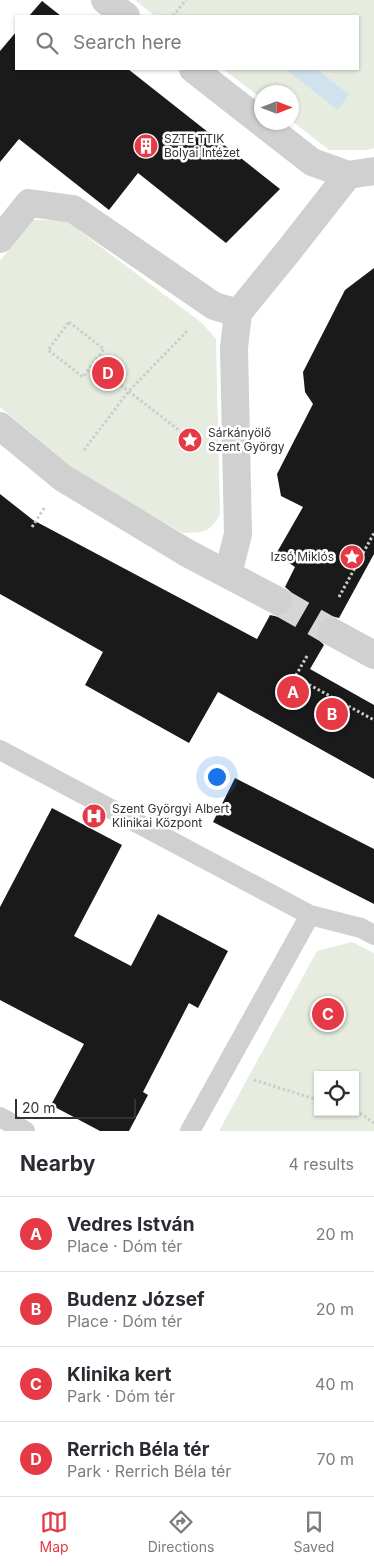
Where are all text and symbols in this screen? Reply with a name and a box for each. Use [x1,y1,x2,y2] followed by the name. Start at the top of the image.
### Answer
[15,15,359,70] search box
[33,29,61,57] icon: search
[73,31,182,54] text: Search here
[254,85,299,130] north arrow
[164,131,240,160] place label: SZTE TTIK Bolyai Intézet
[133,133,159,159] building icon: SZTE TTIK Bolyai Intézet
[92,354,124,392] pin: D
[208,425,285,454] place label: Sárkányölő Szent György
[177,427,203,453] place icon: Sárkányölő Szent György
[339,544,365,570] place icon: Izsó Miklós
[270,549,334,564] place label: Izsó Miklós
[277,673,309,711] pin: A
[316,695,348,733] pin: B
[204,764,230,790] your location
[112,801,229,830] place label: Szent Györgyi Albert Klinikai Központ
[81,803,107,829] hospital icon: Szent Györgyi Albert Klinikai Központ
[312,995,344,1033] pin: C
[314,1071,359,1116] map controls
[314,1071,359,1116] button: locate
[15,1096,136,1119] scale bar
[22,1099,56,1116] text: 20 m
[20,1151,95,1176] text: Nearby
[289,1154,354,1174] text: 4 results
[67,1213,194,1236] text: Vedres István
[30,1224,42,1244] text: A
[316,1224,354,1244] text: 20 m
[67,1236,182,1256] text: Place · Dóm tér
[67,1288,205,1311] text: Budenz József
[31,1299,41,1319] text: B
[316,1299,354,1319] text: 20 m
[67,1311,182,1331] text: Place · Dóm tér
[67,1363,171,1386] text: Klinika kert
[30,1374,42,1394] text: C
[315,1374,354,1394] text: 40 m
[67,1386,175,1406] text: Park · Dóm tér
[67,1438,209,1461] text: Rerrich Béla tér
[30,1449,42,1469] text: D
[317,1449,354,1469] text: 70 m
[67,1461,231,1481] text: Park · Rerrich Béla tér
[40,1508,69,1555] tab: Map
[148,1508,214,1555] tab: Directions
[293,1508,334,1555] tab: Saved

